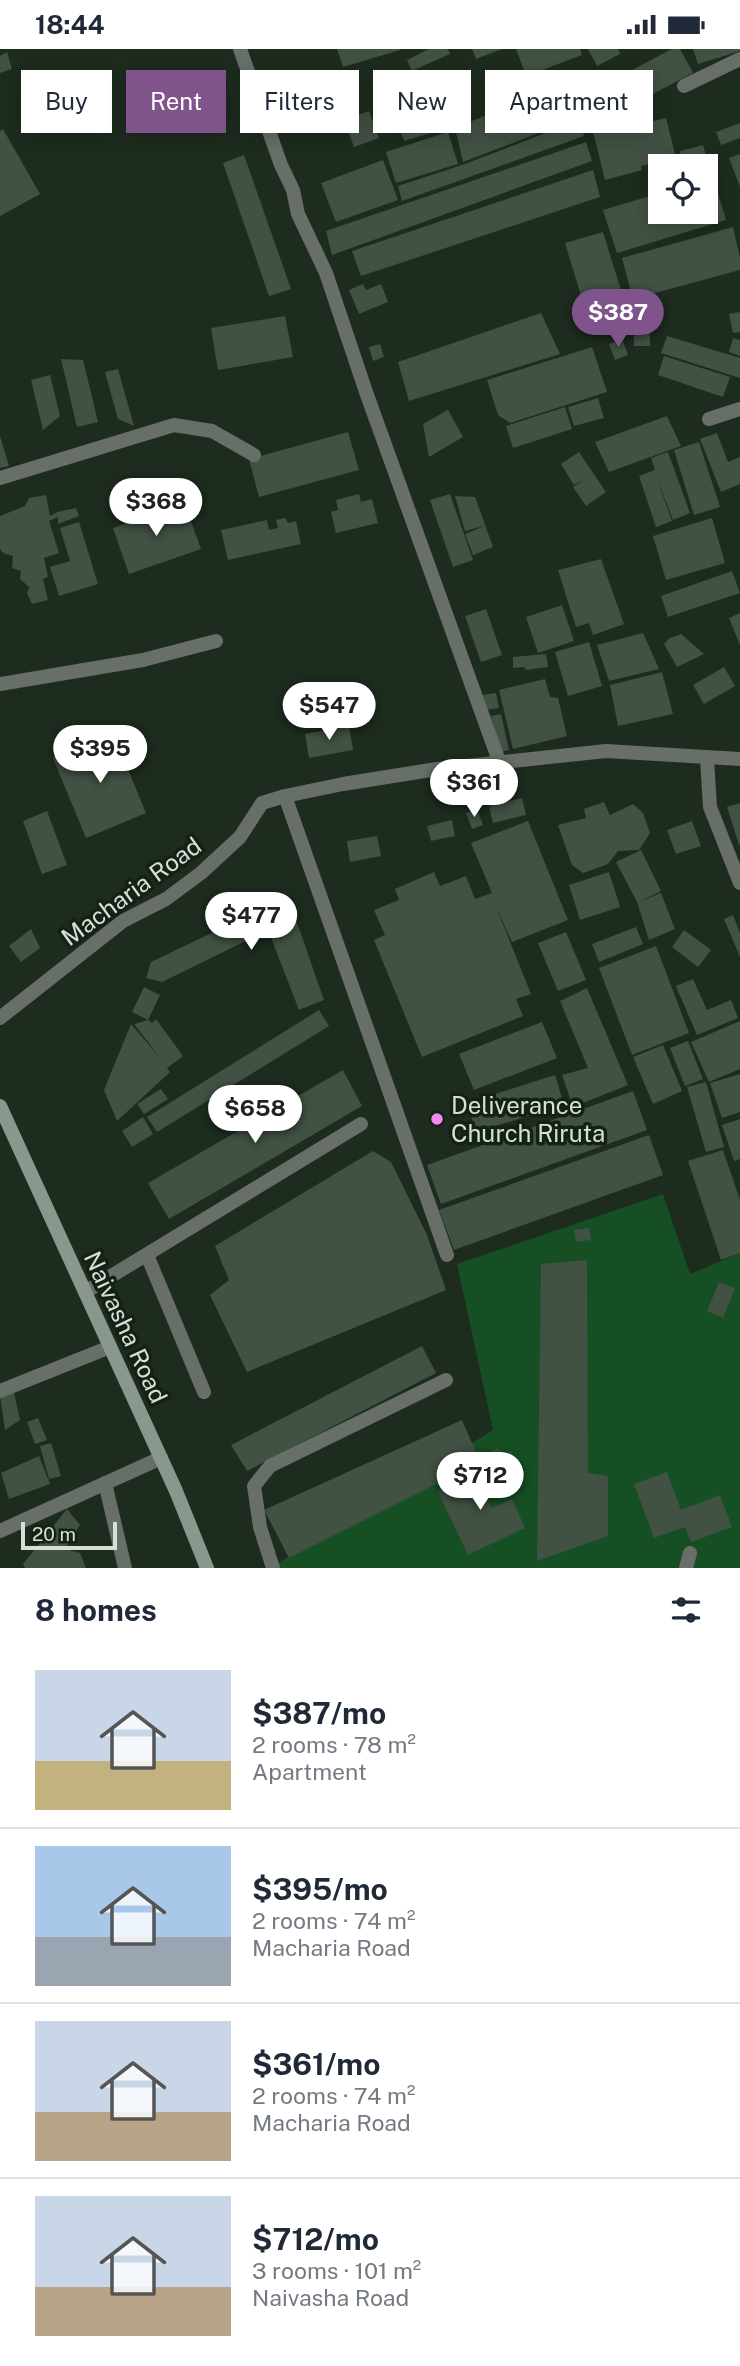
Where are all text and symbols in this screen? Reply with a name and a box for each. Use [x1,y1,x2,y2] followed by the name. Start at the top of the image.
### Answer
[35,9,105,40] text: 18:44
[21,70,112,133] chip: Buy
[126,70,226,133] chip: Rent
[240,70,359,133] chip: Filters
[373,70,471,133] chip: New
[485,70,653,133] chip: Apartment
[648,154,718,224] map controls
[648,154,718,224] button: locate
[577,289,659,349] pin: $387
[588,298,648,325] text: $387
[115,479,197,538] pin: $368
[125,487,187,514] text: $368
[288,683,370,742] pin: $547
[299,691,359,718] text: $547
[59,725,141,785] pin: $395
[69,734,131,761] text: $395
[433,759,515,819] pin: $361
[446,768,502,795] text: $361
[56,831,206,951] street label: Macharia Road
[210,893,292,952] pin: $477
[221,901,281,928] text: $477
[214,1085,296,1145] pin: $658
[451,1091,605,1147] place label: Deliverance Church Riruta
[224,1094,286,1121] text: $658
[429,1111,445,1127] marker: Deliverance Church Riruta
[79,1247,173,1407] street label: Naivasha Road
[439,1453,521,1512] pin: $712
[453,1461,507,1488] text: $712
[21,1519,117,1551] scale bar
[32,1523,76,1545] text: 20 m
[667,1591,705,1629] icon: filters
[35,1592,157,1628] text: 8 homes
[252,1695,386,1731] text: $387/mo
[91,1698,175,1782] icon: home
[252,1731,416,1758] text: 2 rooms · 78 m²
[252,1758,367,1785] text: Apartment
[252,1871,388,1907] text: $395/mo
[91,1874,175,1958] icon: home
[252,1907,415,1934] text: 2 rooms · 74 m²
[252,1934,411,1961] text: Macharia Road
[252,2046,381,2082] text: $361/mo
[91,2049,175,2133] icon: home
[252,2082,415,2109] text: 2 rooms · 74 m²
[252,2109,411,2136] text: Macharia Road
[252,2221,379,2257] text: $712/mo
[91,2224,175,2308] icon: home
[252,2257,421,2284] text: 3 rooms · 101 m²
[252,2284,409,2311] text: Naivasha Road

